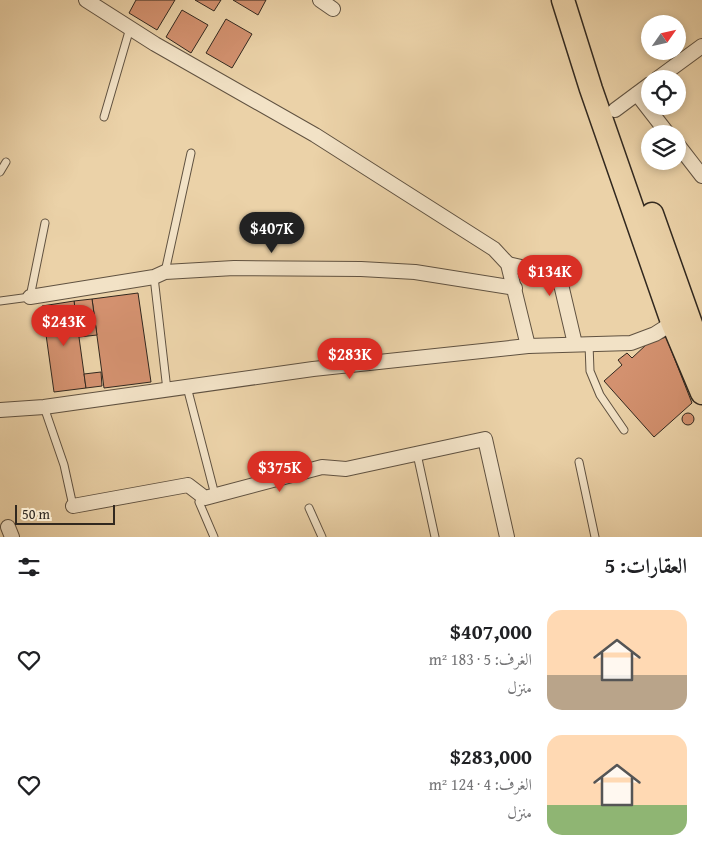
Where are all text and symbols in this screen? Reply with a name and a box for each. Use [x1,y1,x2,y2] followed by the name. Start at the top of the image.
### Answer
[641,15,686,60] north arrow
[641,15,686,170] map controls
[641,70,686,115] button: locate
[641,125,686,170] button: layers
[237,212,307,254] pin: $407K
[250,216,294,240] text: $407K
[515,254,585,297] pin: $134K
[528,259,572,283] text: $134K
[29,304,99,347] pin: $243K
[42,309,86,333] text: $243K
[315,338,385,380] pin: $283K
[328,342,372,366] text: $283K
[245,450,315,493] pin: $375K
[258,455,302,479] text: $375K
[15,502,115,525] scale bar
[22,504,50,524] text: 50 m
[605,550,687,581] text: العقارات: 5
[15,553,43,581] icon: filters
[450,616,532,647] text: $407,000
[587,630,647,690] icon: home
[15,646,43,674] icon: heart
[429,647,532,671] text: الغرف: 5 · 183 m²
[507,675,532,699] text: منزل
[450,741,532,772] text: $283,000
[587,755,647,815] icon: home
[15,771,43,799] icon: heart
[429,772,532,796] text: الغرف: 4 · 124 m²
[507,800,532,824] text: منزل

